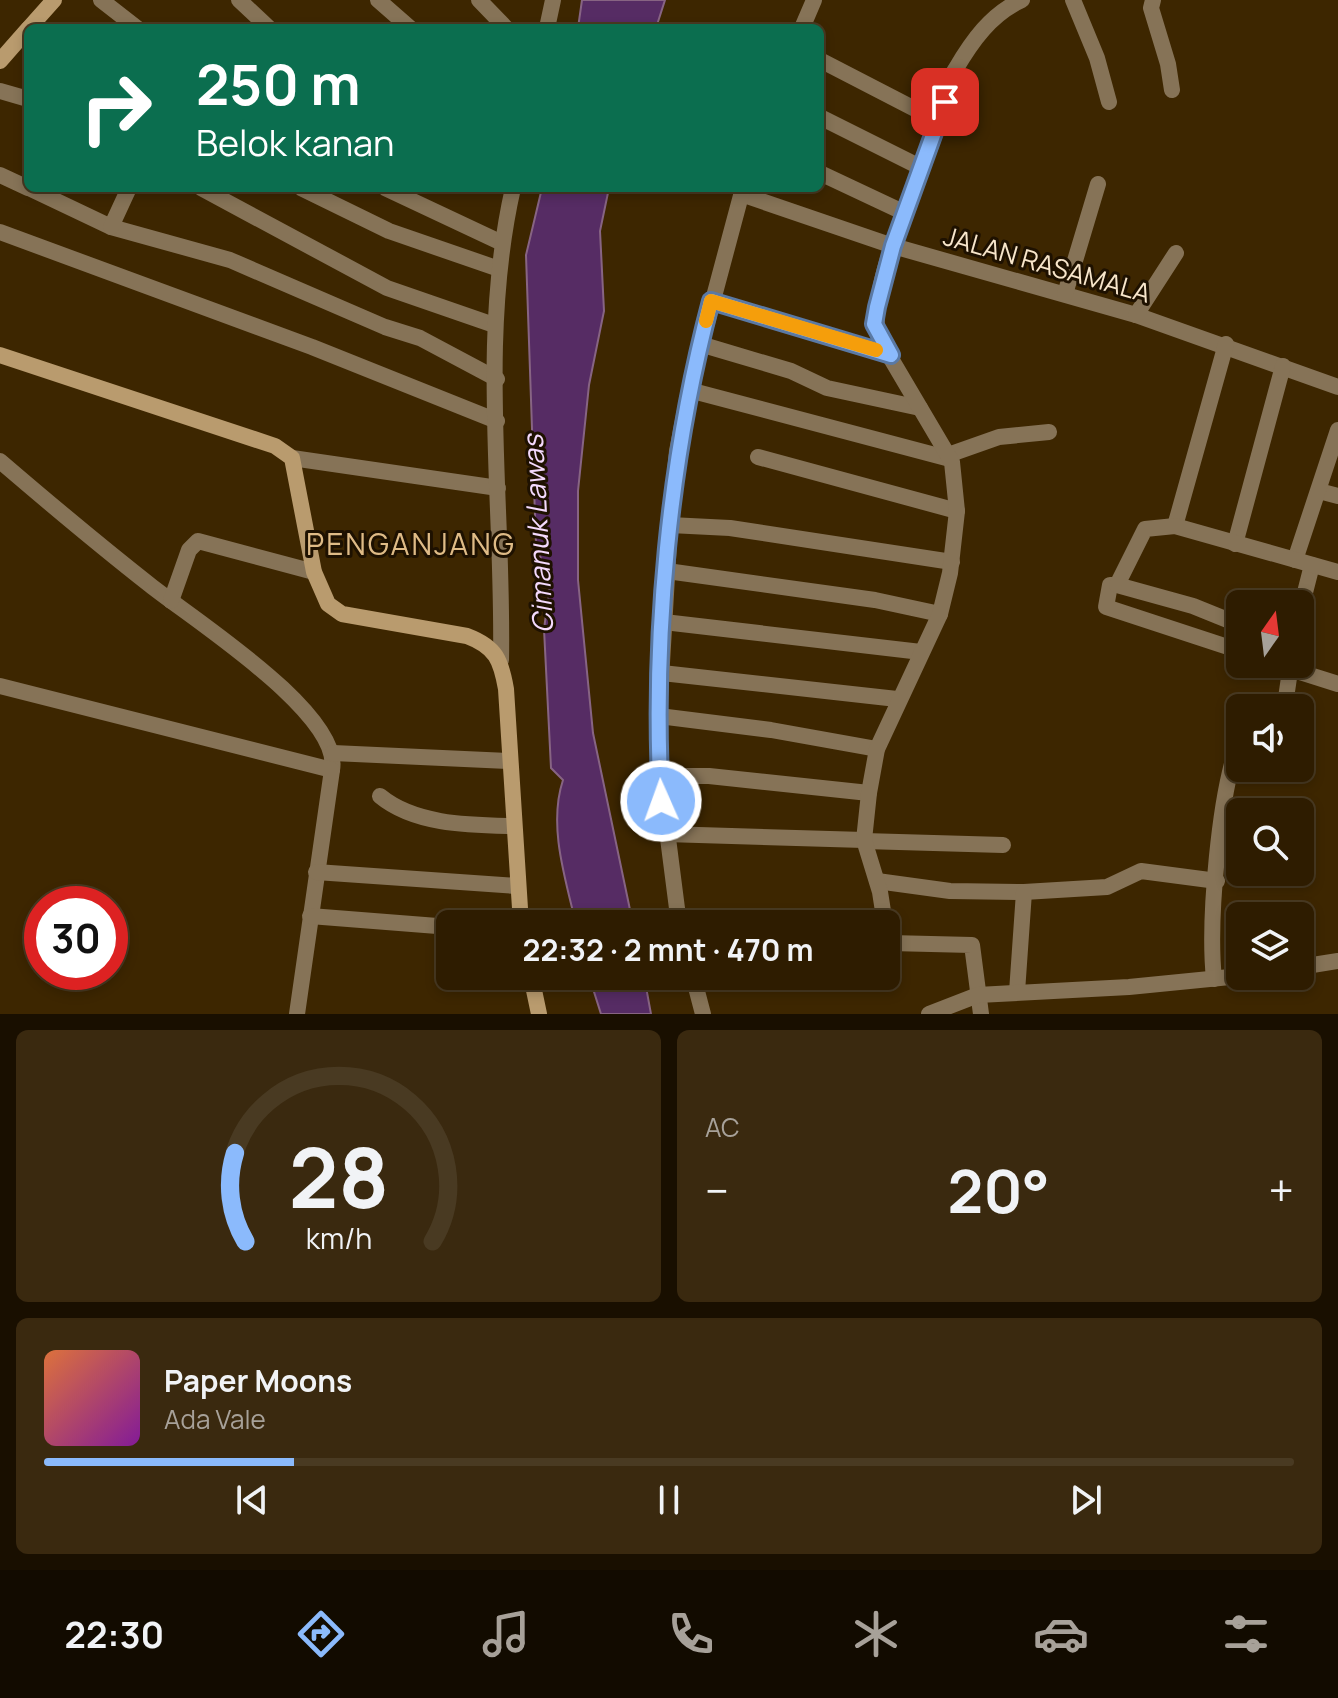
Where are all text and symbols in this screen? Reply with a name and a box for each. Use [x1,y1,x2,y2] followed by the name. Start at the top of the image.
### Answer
[196,45,361,122] text: 250 m
[64,56,168,160] icon: right
[911,68,979,136] pin
[923,80,967,124] icon: arrive
[196,118,395,167] text: Belok kanan
[940,217,1155,311] street label: JALAN RASAMALA
[513,431,561,634] water label: Cimanuk Lawas
[306,523,516,564] district label: PENGANJANG
[1226,590,1314,678] north arrow
[1226,590,1314,990] map controls
[1226,694,1314,782] button: sound
[619,759,703,843] position arrow
[1226,798,1314,886] button: search
[24,886,128,990] speed limit sign: 30
[1226,902,1314,990] button: layers
[523,929,813,970] text: 22:32 · 2 mnt · 470 m
[705,1109,740,1145] text: AC
[288,1119,389,1233] text: 28
[948,1149,1050,1231] text: 20°
[705,1160,729,1220] text: −
[1269,1160,1294,1220] text: +
[305,1219,372,1258] text: km/h
[164,1360,352,1401] text: Paper Moons
[164,1401,266,1437] text: Ada Vale
[230,1478,274,1522] icon: previous
[647,1478,691,1522] icon: pause
[1064,1478,1108,1522] icon: next
[293,1606,349,1662] icon: directions
[478,1606,534,1662] icon: music
[663,1606,719,1662] icon: phone
[848,1606,904,1662] icon: climate
[1033,1606,1089,1662] icon: car
[1218,1606,1274,1662] icon: filters
[64,1610,164,1659] text: 22:30

